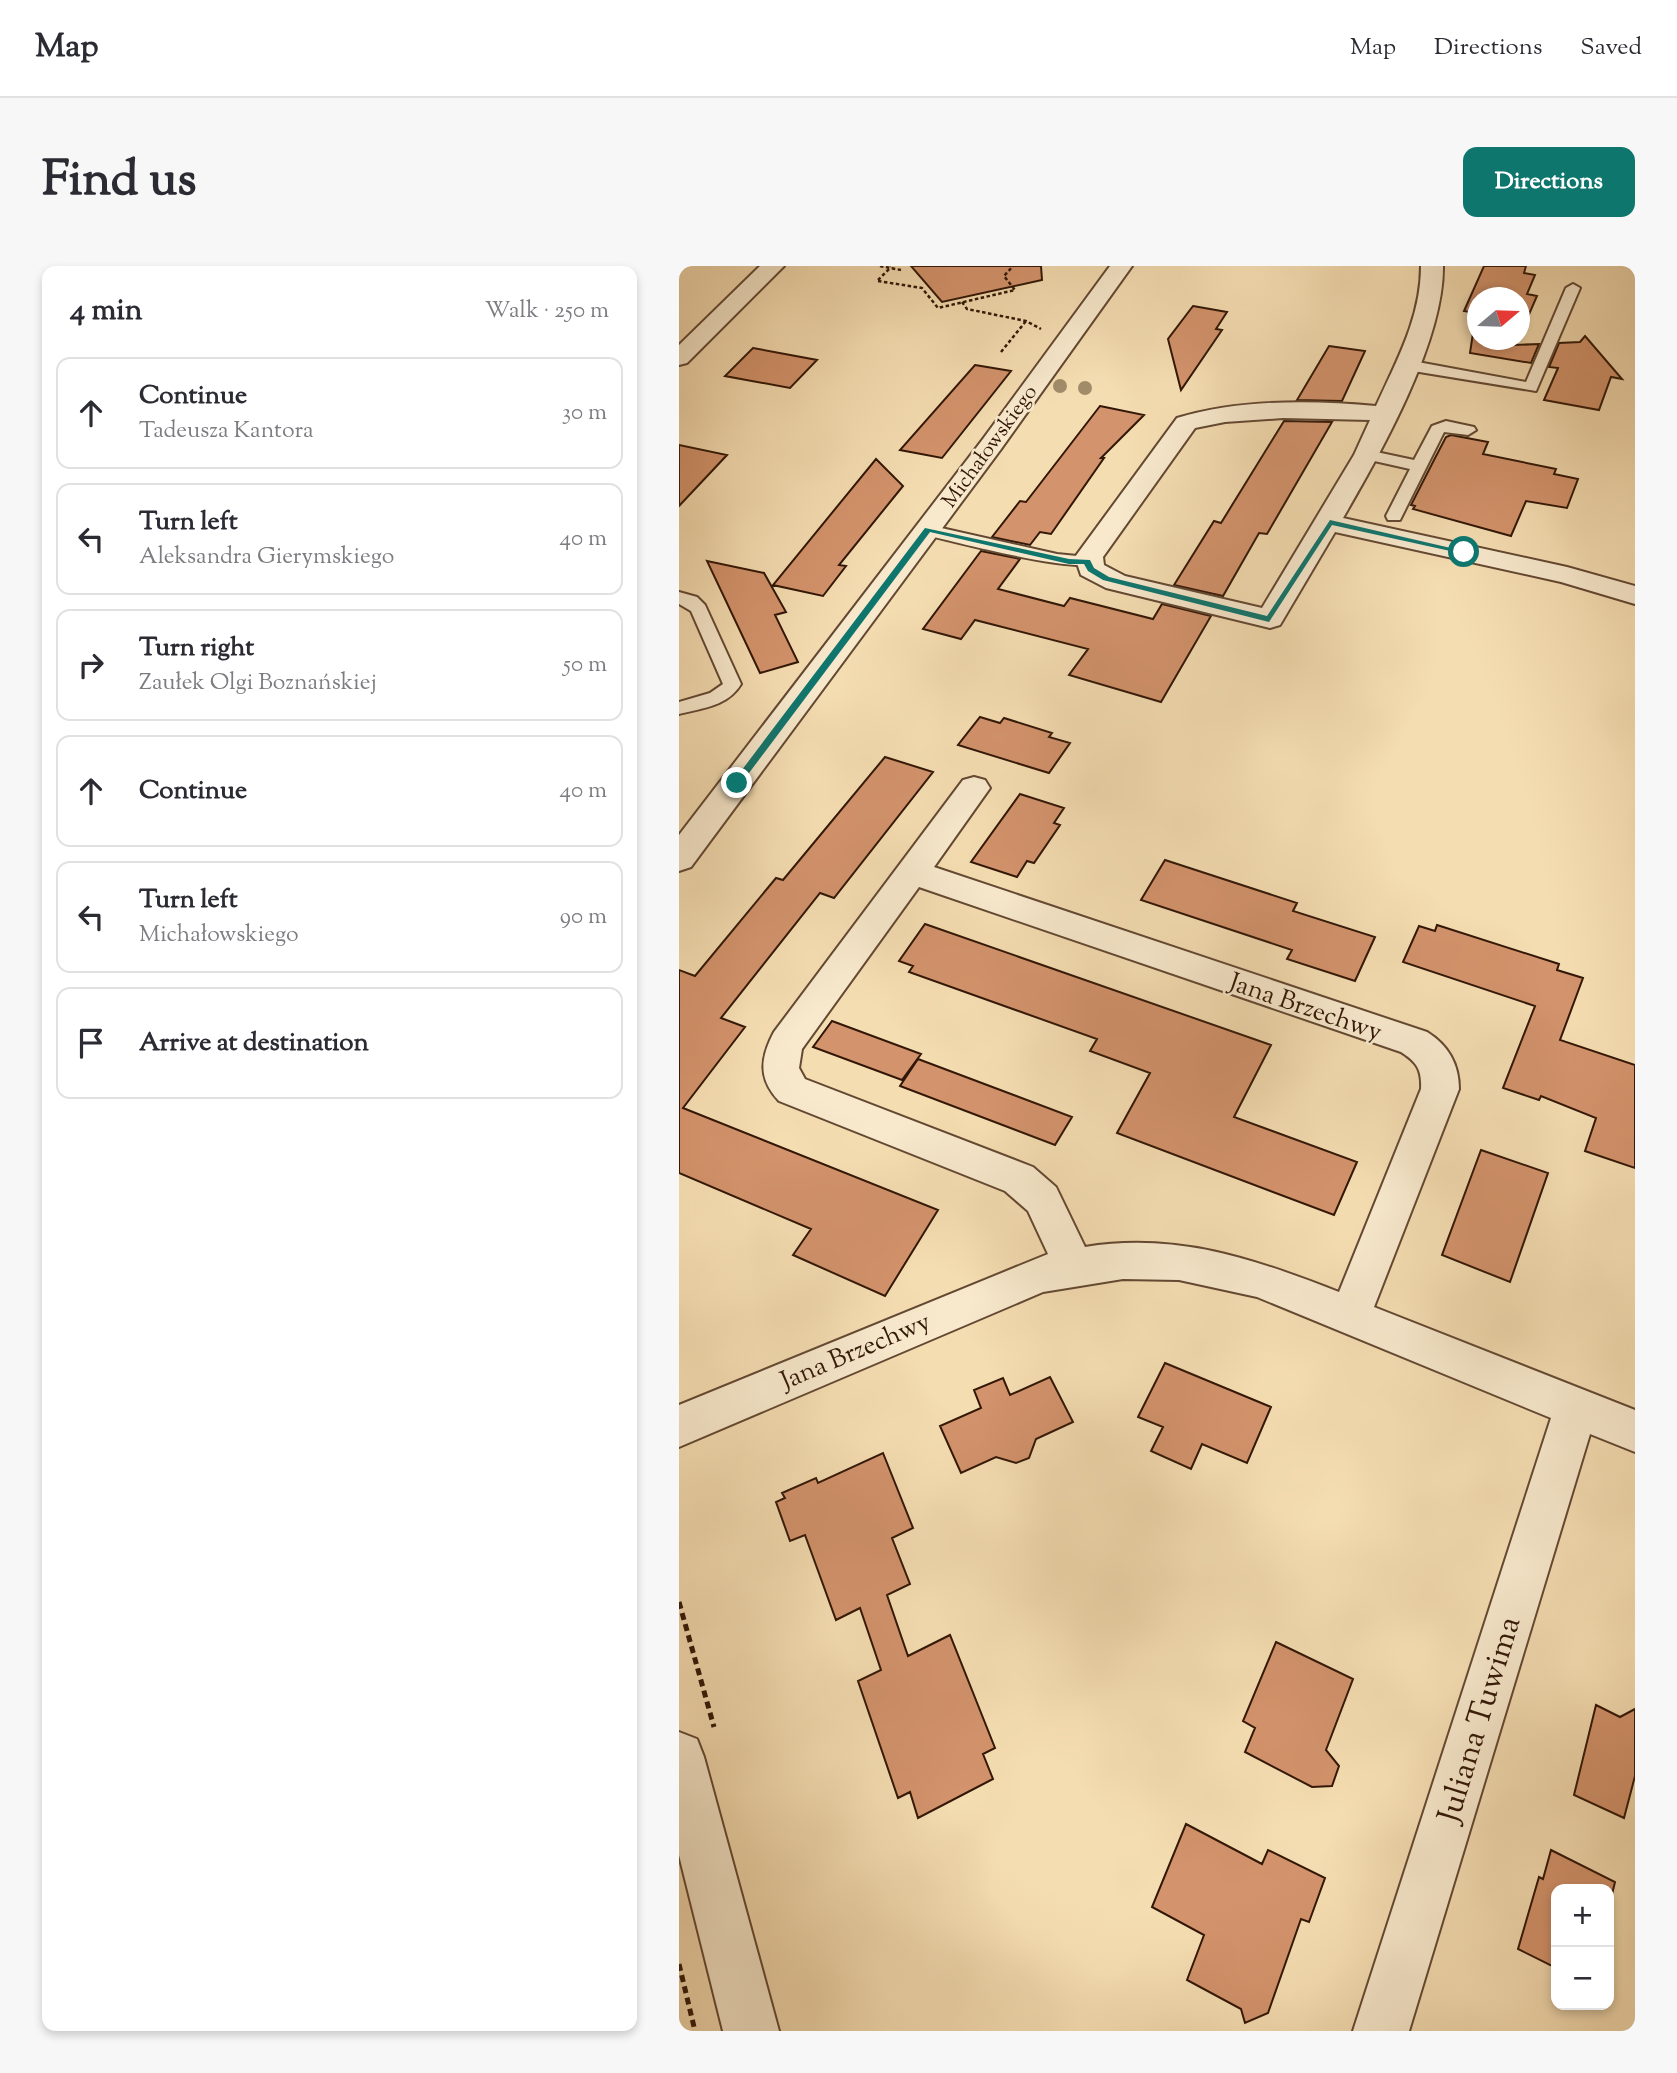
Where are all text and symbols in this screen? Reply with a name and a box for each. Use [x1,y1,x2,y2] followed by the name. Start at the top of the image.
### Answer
[35,24,99,72] text: Map
[1350,31,1396,65] text: Map
[1434,31,1542,65] text: Directions
[1580,31,1642,65] text: Saved
[42,147,196,217] text: Find us
[1463,147,1635,217] button: Directions
[1467,287,1530,350] north arrow
[70,290,143,333] text: 4 min
[485,295,609,328] text: Walk · 250 m
[139,378,247,415] text: Continue
[936,379,1046,515] street label: Michałowskiego
[72,394,110,432] icon: ahead
[562,397,607,430] text: 30 m
[139,415,314,448] text: Tadeusza Kantora
[139,504,238,541] text: Turn left
[72,520,110,558] icon: left
[560,523,607,556] text: 40 m
[1448,536,1479,567] route start
[139,541,394,574] text: Aleksandra Gierymskiego
[139,630,254,667] text: Turn right
[72,646,110,684] icon: right
[563,649,607,682] text: 50 m
[139,667,377,700] text: Zaułek Olgi Boznańskiej
[721,767,752,798] route end
[72,772,110,810] icon: ahead
[139,773,247,810] text: Continue
[560,775,607,808] text: 40 m
[139,882,238,919] text: Turn left
[72,898,110,936] icon: left
[560,901,607,934] text: 90 m
[139,919,299,952] text: Michałowskiego
[1222,964,1387,1052] street label: Jana Brzechwy
[72,1024,110,1062] icon: arrive
[139,1025,369,1062] text: Arrive at destination
[773,1304,937,1401] street label: Jana Brzechwy
[1427,1611,1534,1831] street label: Juliana Tuwima
[1551,1884,1614,2010] map controls
[1551,1884,1614,1947] button: +
[1551,1947,1614,2010] button: −

